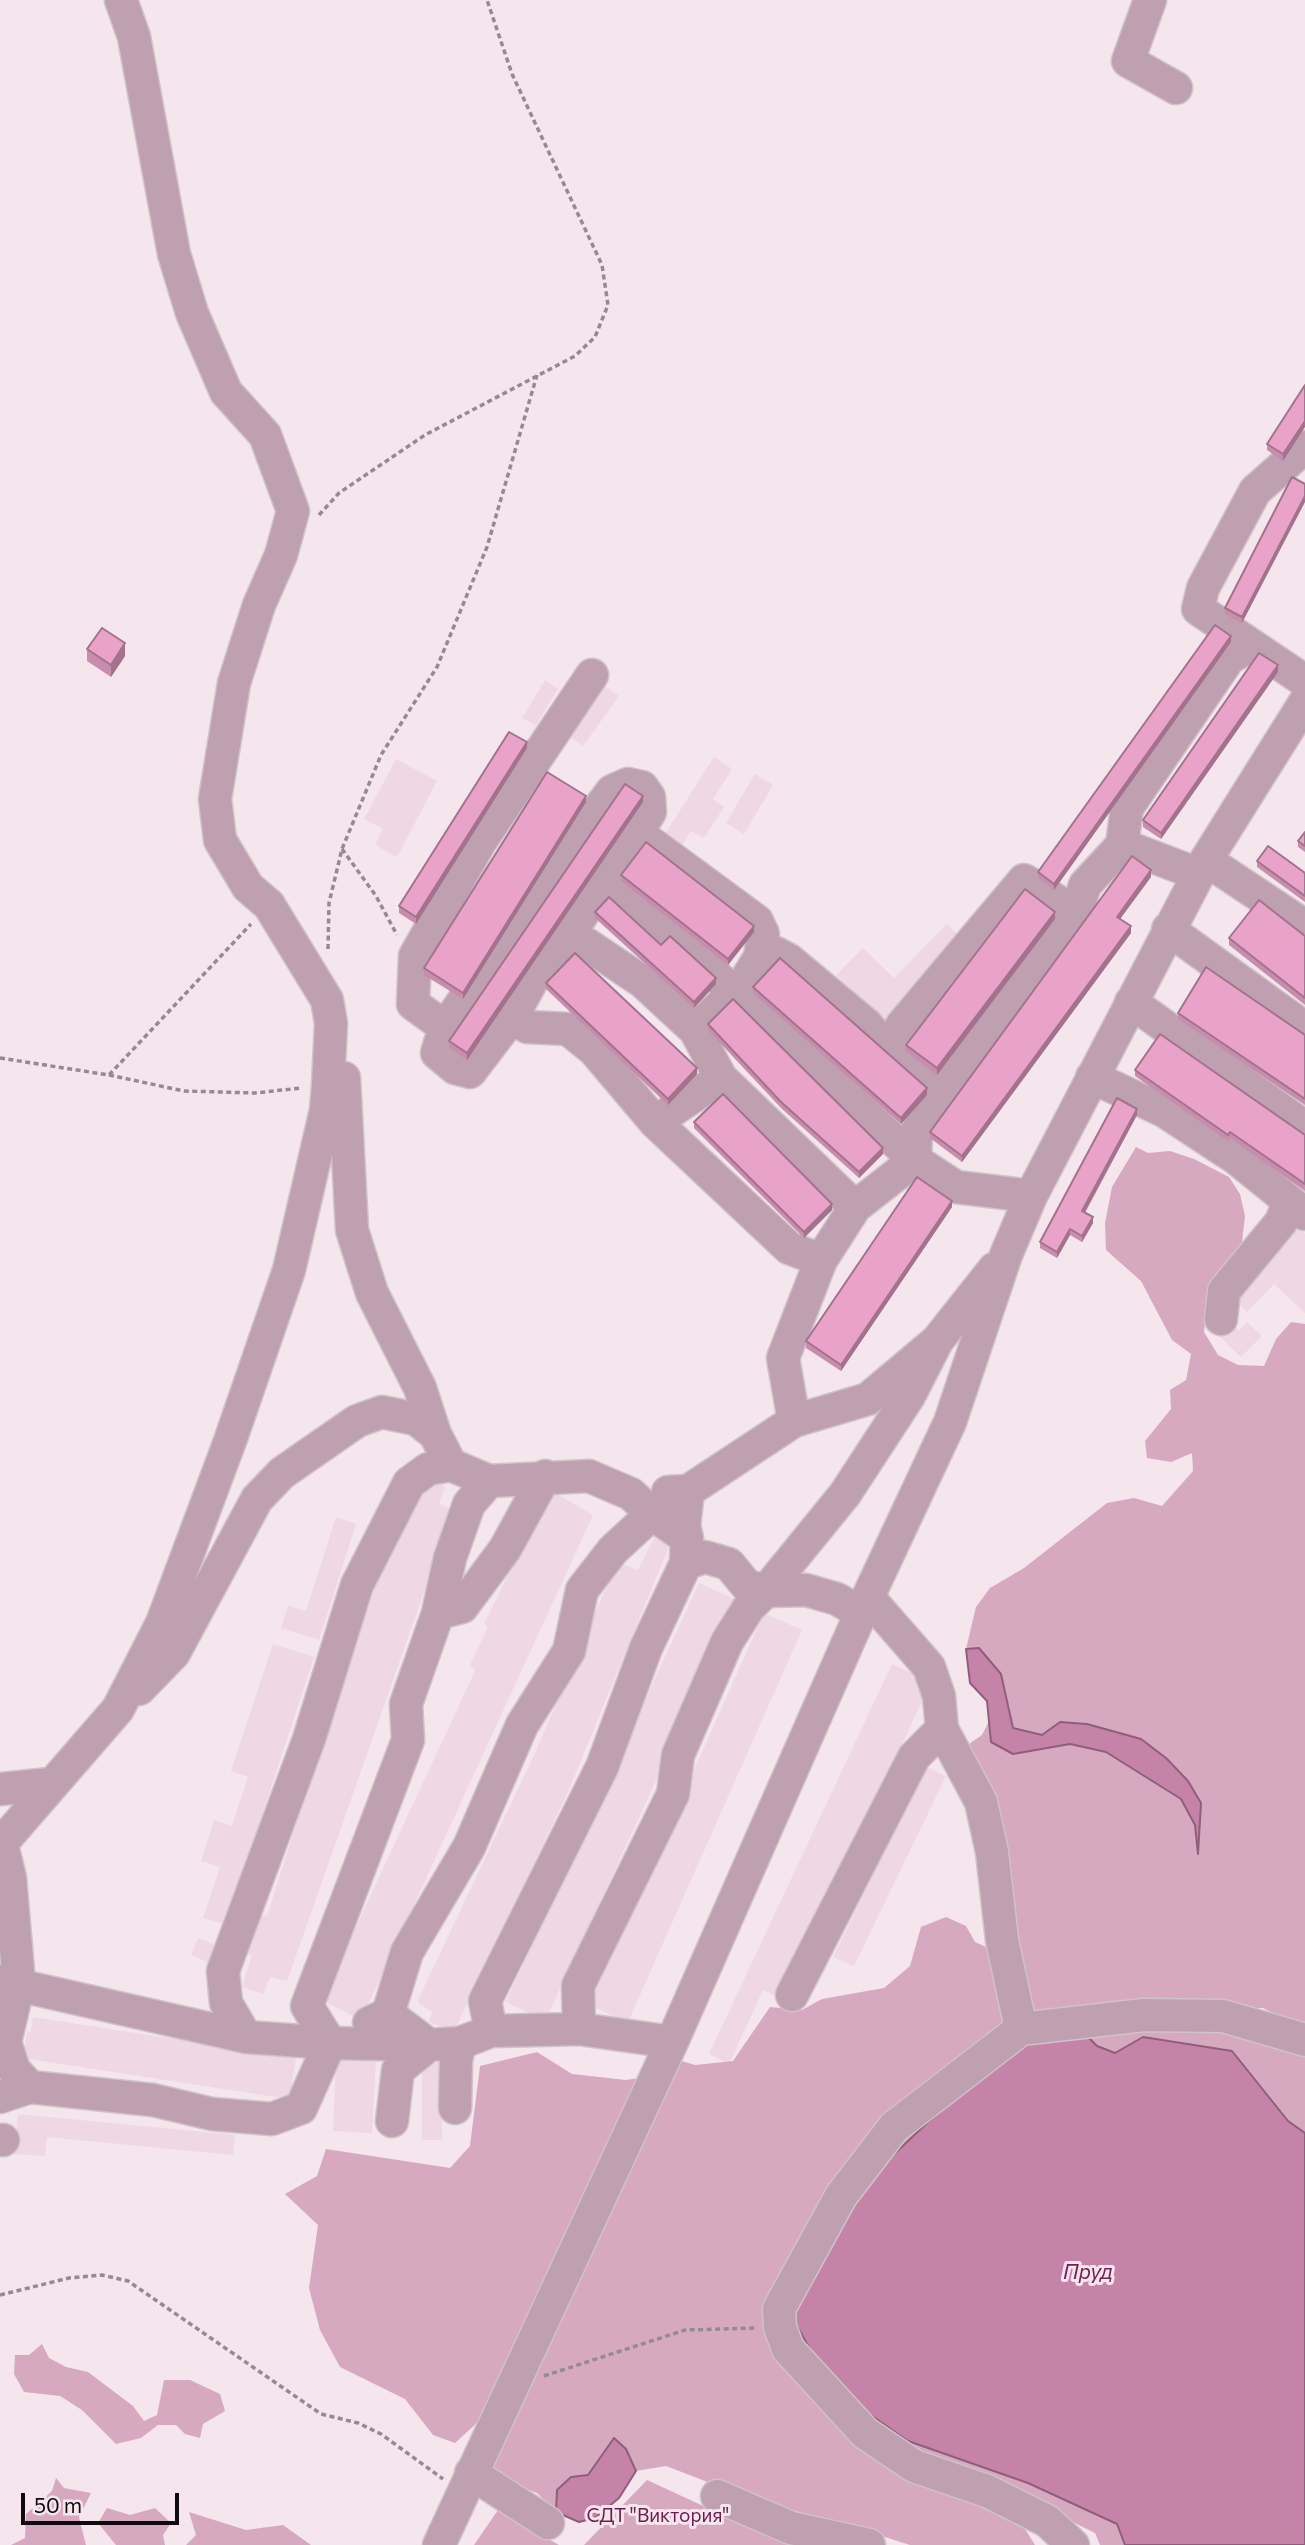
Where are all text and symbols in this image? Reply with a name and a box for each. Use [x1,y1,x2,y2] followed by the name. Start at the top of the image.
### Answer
[1063,2259,1113,2285] water label: Пруд
[24,2478,182,2522] scale bar
[34,2492,82,2517] text: 50 m
[587,2505,729,2527] park label: СДТ "Виктория"

